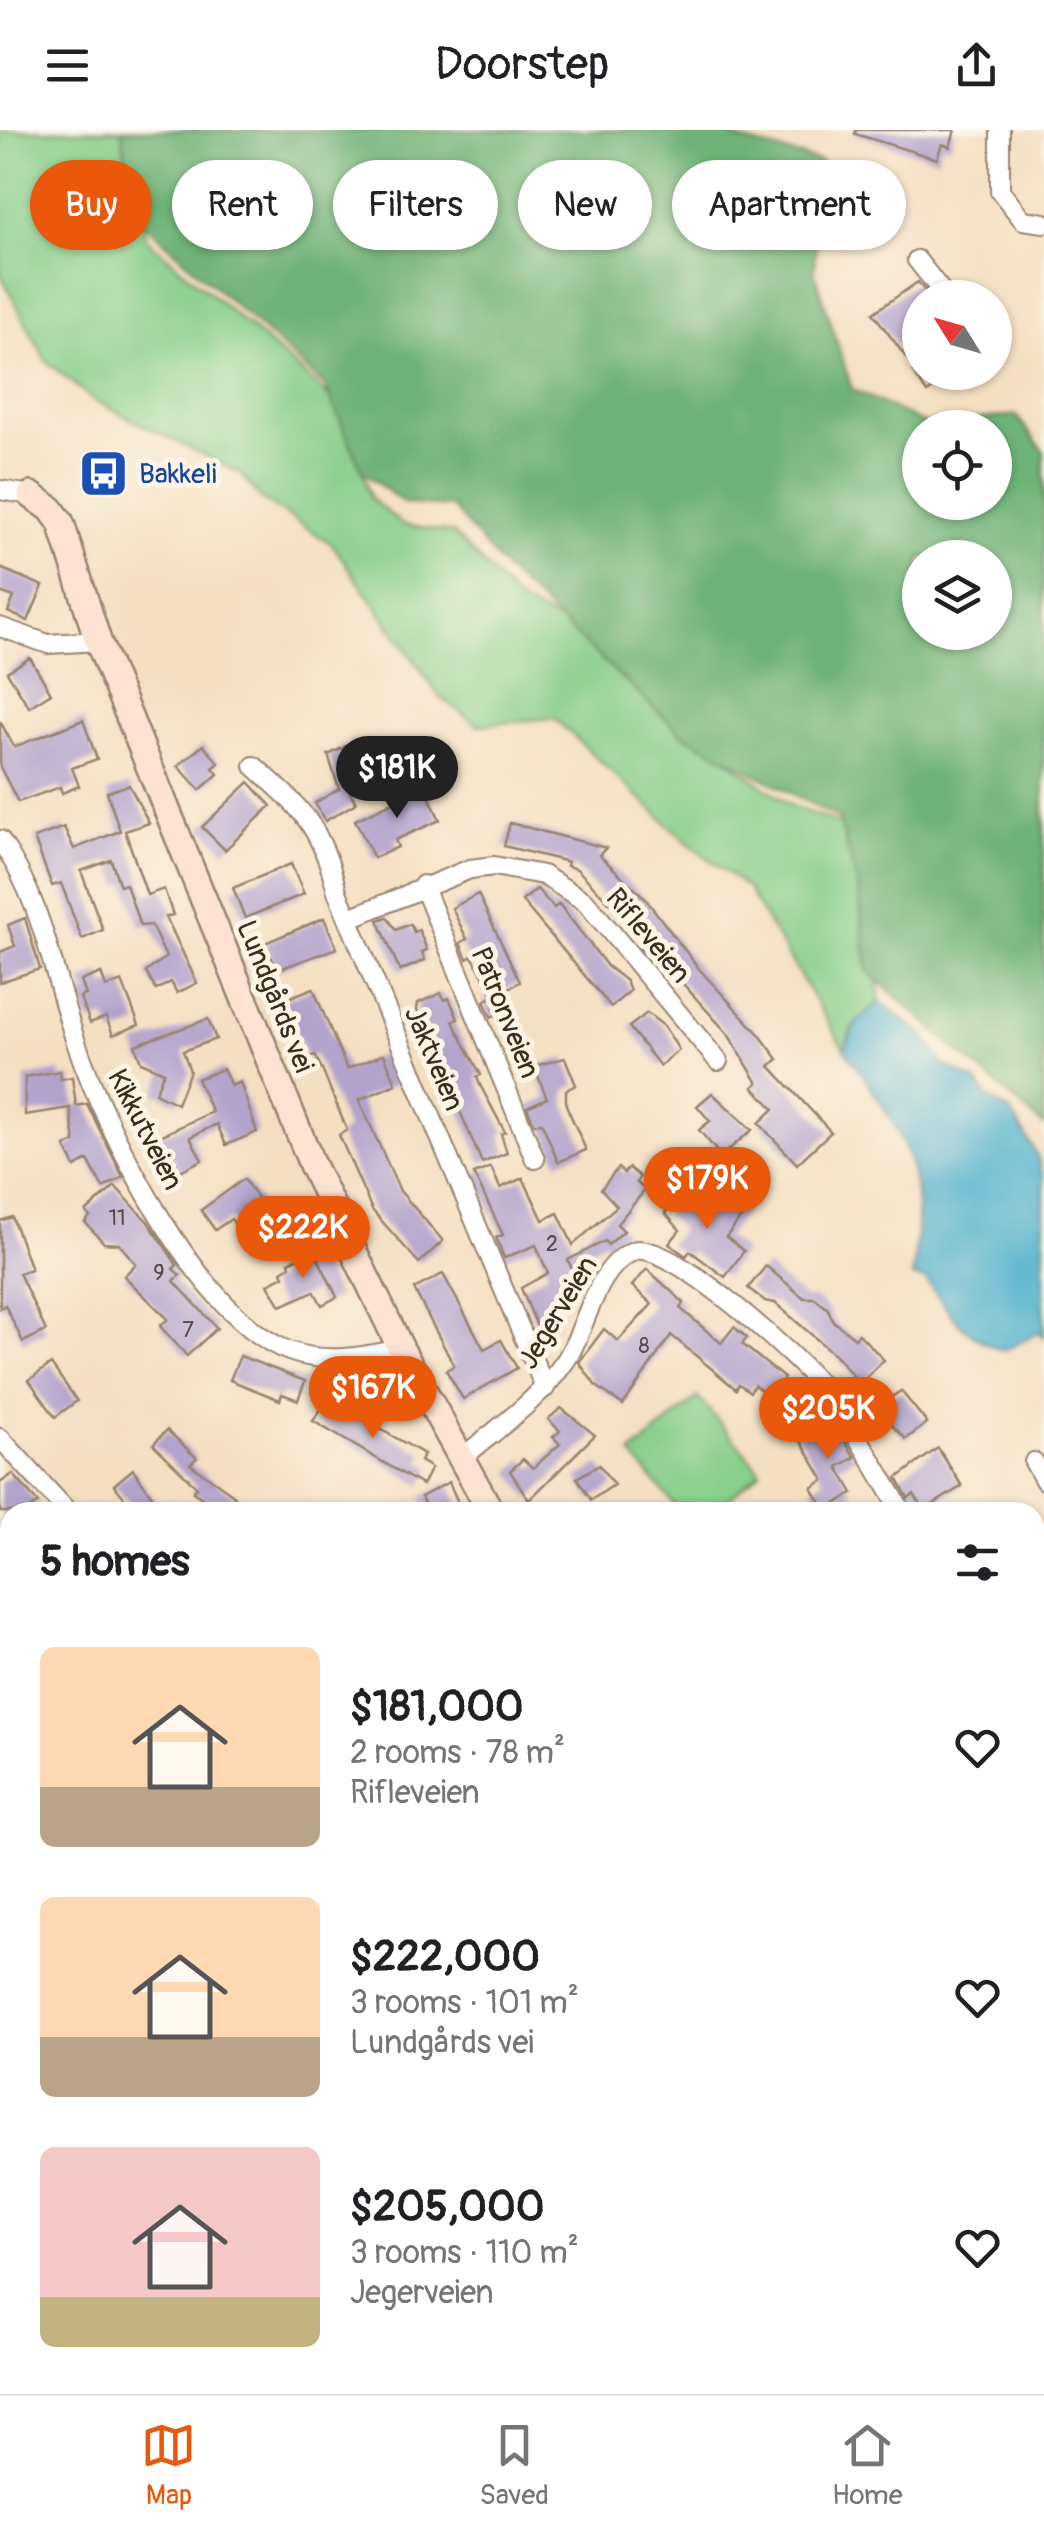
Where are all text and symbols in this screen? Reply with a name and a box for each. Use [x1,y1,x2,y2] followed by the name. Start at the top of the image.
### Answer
[435,37,609,93] text: Doorstep
[40,38,95,93] icon: menu
[949,38,1004,93] icon: share
[30,160,152,250] chip: Buy
[172,160,313,250] chip: Rent
[333,160,498,250] chip: Filters
[518,160,652,250] chip: New
[672,160,906,250] chip: Apartment
[902,280,1012,390] north arrow
[902,280,1012,650] map controls
[902,410,1012,520] button: locate
[78,447,130,499] bus stop icon: Bakkeli
[139,457,217,492] place label: Bakkeli
[902,540,1012,650] button: layers
[327,736,467,821] pin: $181K
[358,748,436,788] text: $181K
[598,881,698,991] street label: Rifleveien
[228,915,321,1078] street label: Lundgårds vei
[462,942,547,1083] street label: Patronveien
[396,1001,471,1116] street label: Jaktveien
[99,1063,190,1196] street label: Kikkutveien
[637,1147,777,1232] pin: $179K
[666,1159,748,1199] text: $179K
[233,1196,373,1281] pin: $222K
[108,1204,126,1232] house number: 11
[258,1208,348,1248] text: $222K
[546,1230,558,1258] house number: 2
[511,1250,606,1376] street label: Jegerveien
[153,1259,165,1287] house number: 9
[182,1316,194,1344] house number: 7
[638,1332,650,1360] house number: 8
[303,1356,443,1441] pin: $167K
[331,1368,415,1408] text: $167K
[758,1377,898,1462] pin: $205K
[781,1389,875,1429] text: $205K
[950,1535,1005,1590] icon: filters
[40,1536,190,1588] text: 5 homes
[350,1681,524,1733] text: $181,000
[120,1687,240,1807] icon: home
[950,1720,1005,1775] icon: heart
[350,1733,565,1773] text: 2 rooms · 78 m²
[350,1773,480,1813] text: Rifleveien
[350,1931,540,1983] text: $222,000
[120,1937,240,2057] icon: home
[950,1970,1005,2025] icon: heart
[350,1983,579,2023] text: 3 rooms · 101 m²
[350,2023,534,2063] text: Lundgårds vei
[350,2181,544,2233] text: $205,000
[120,2187,240,2307] icon: home
[950,2220,1005,2275] icon: heart
[350,2233,579,2273] text: 3 rooms · 110 m²
[350,2273,494,2313] text: Jegerveien
[141,2418,196,2513] tab: Map
[479,2418,549,2513] tab: Saved
[832,2418,902,2513] tab: Home

